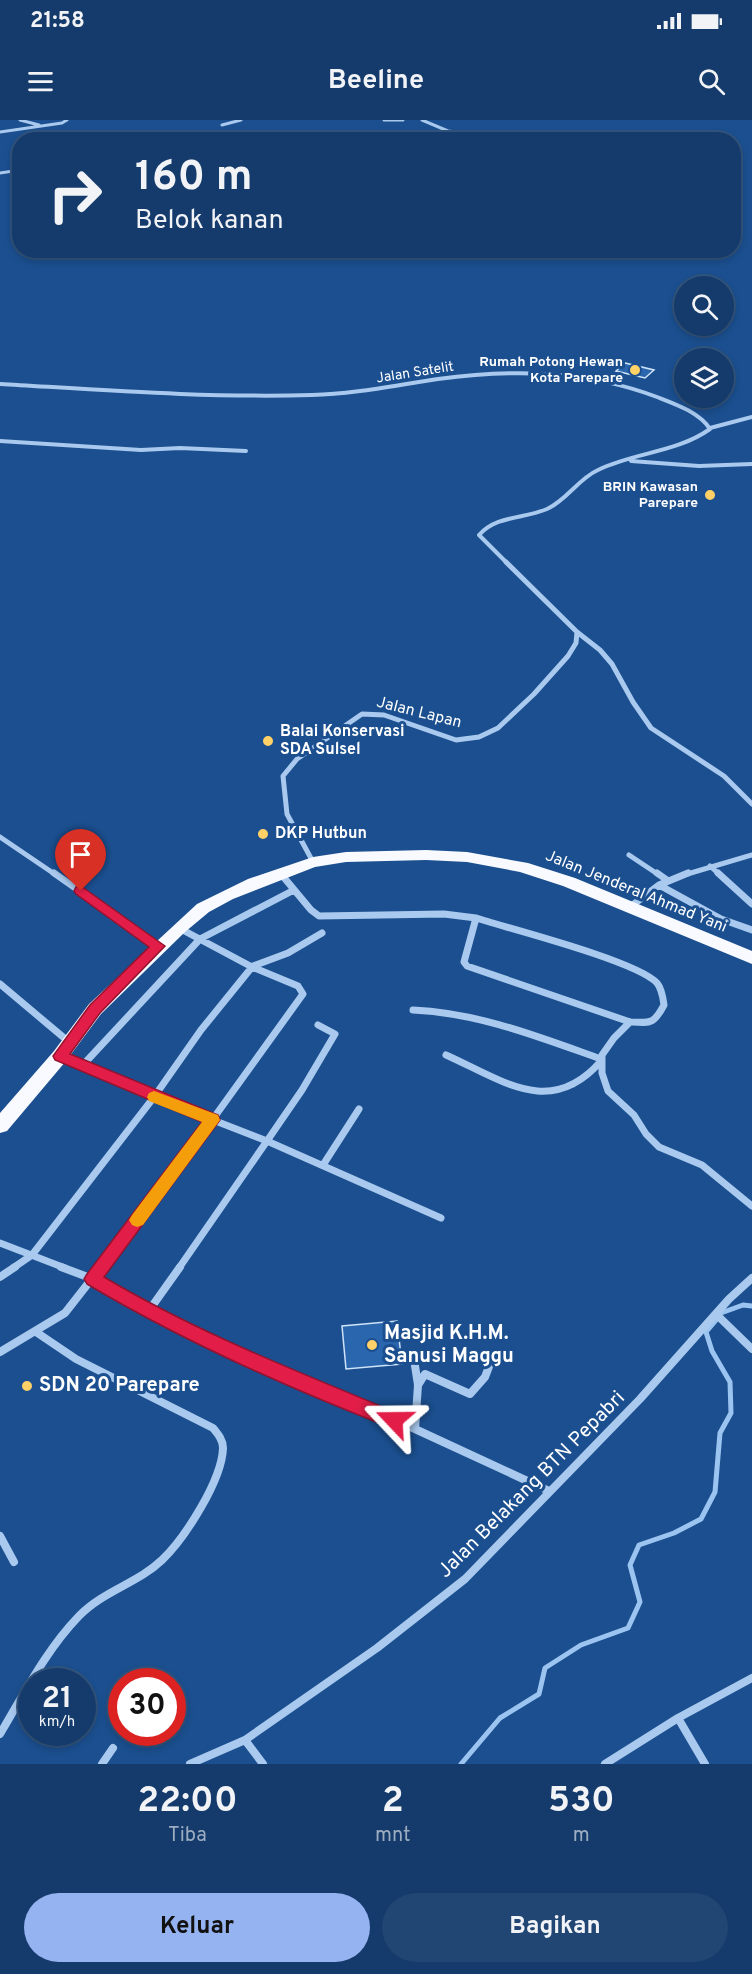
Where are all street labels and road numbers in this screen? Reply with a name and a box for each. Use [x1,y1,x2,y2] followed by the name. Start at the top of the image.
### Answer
[375,358,455,388] street label: Jalan Satelit
[374,693,464,733] street label: Jalan Lapan
[542,846,730,938] street label: Jalan Jenderal Ahmad Yani
[433,1386,631,1584] street label: Jalan Belakang BTN Pepabri

